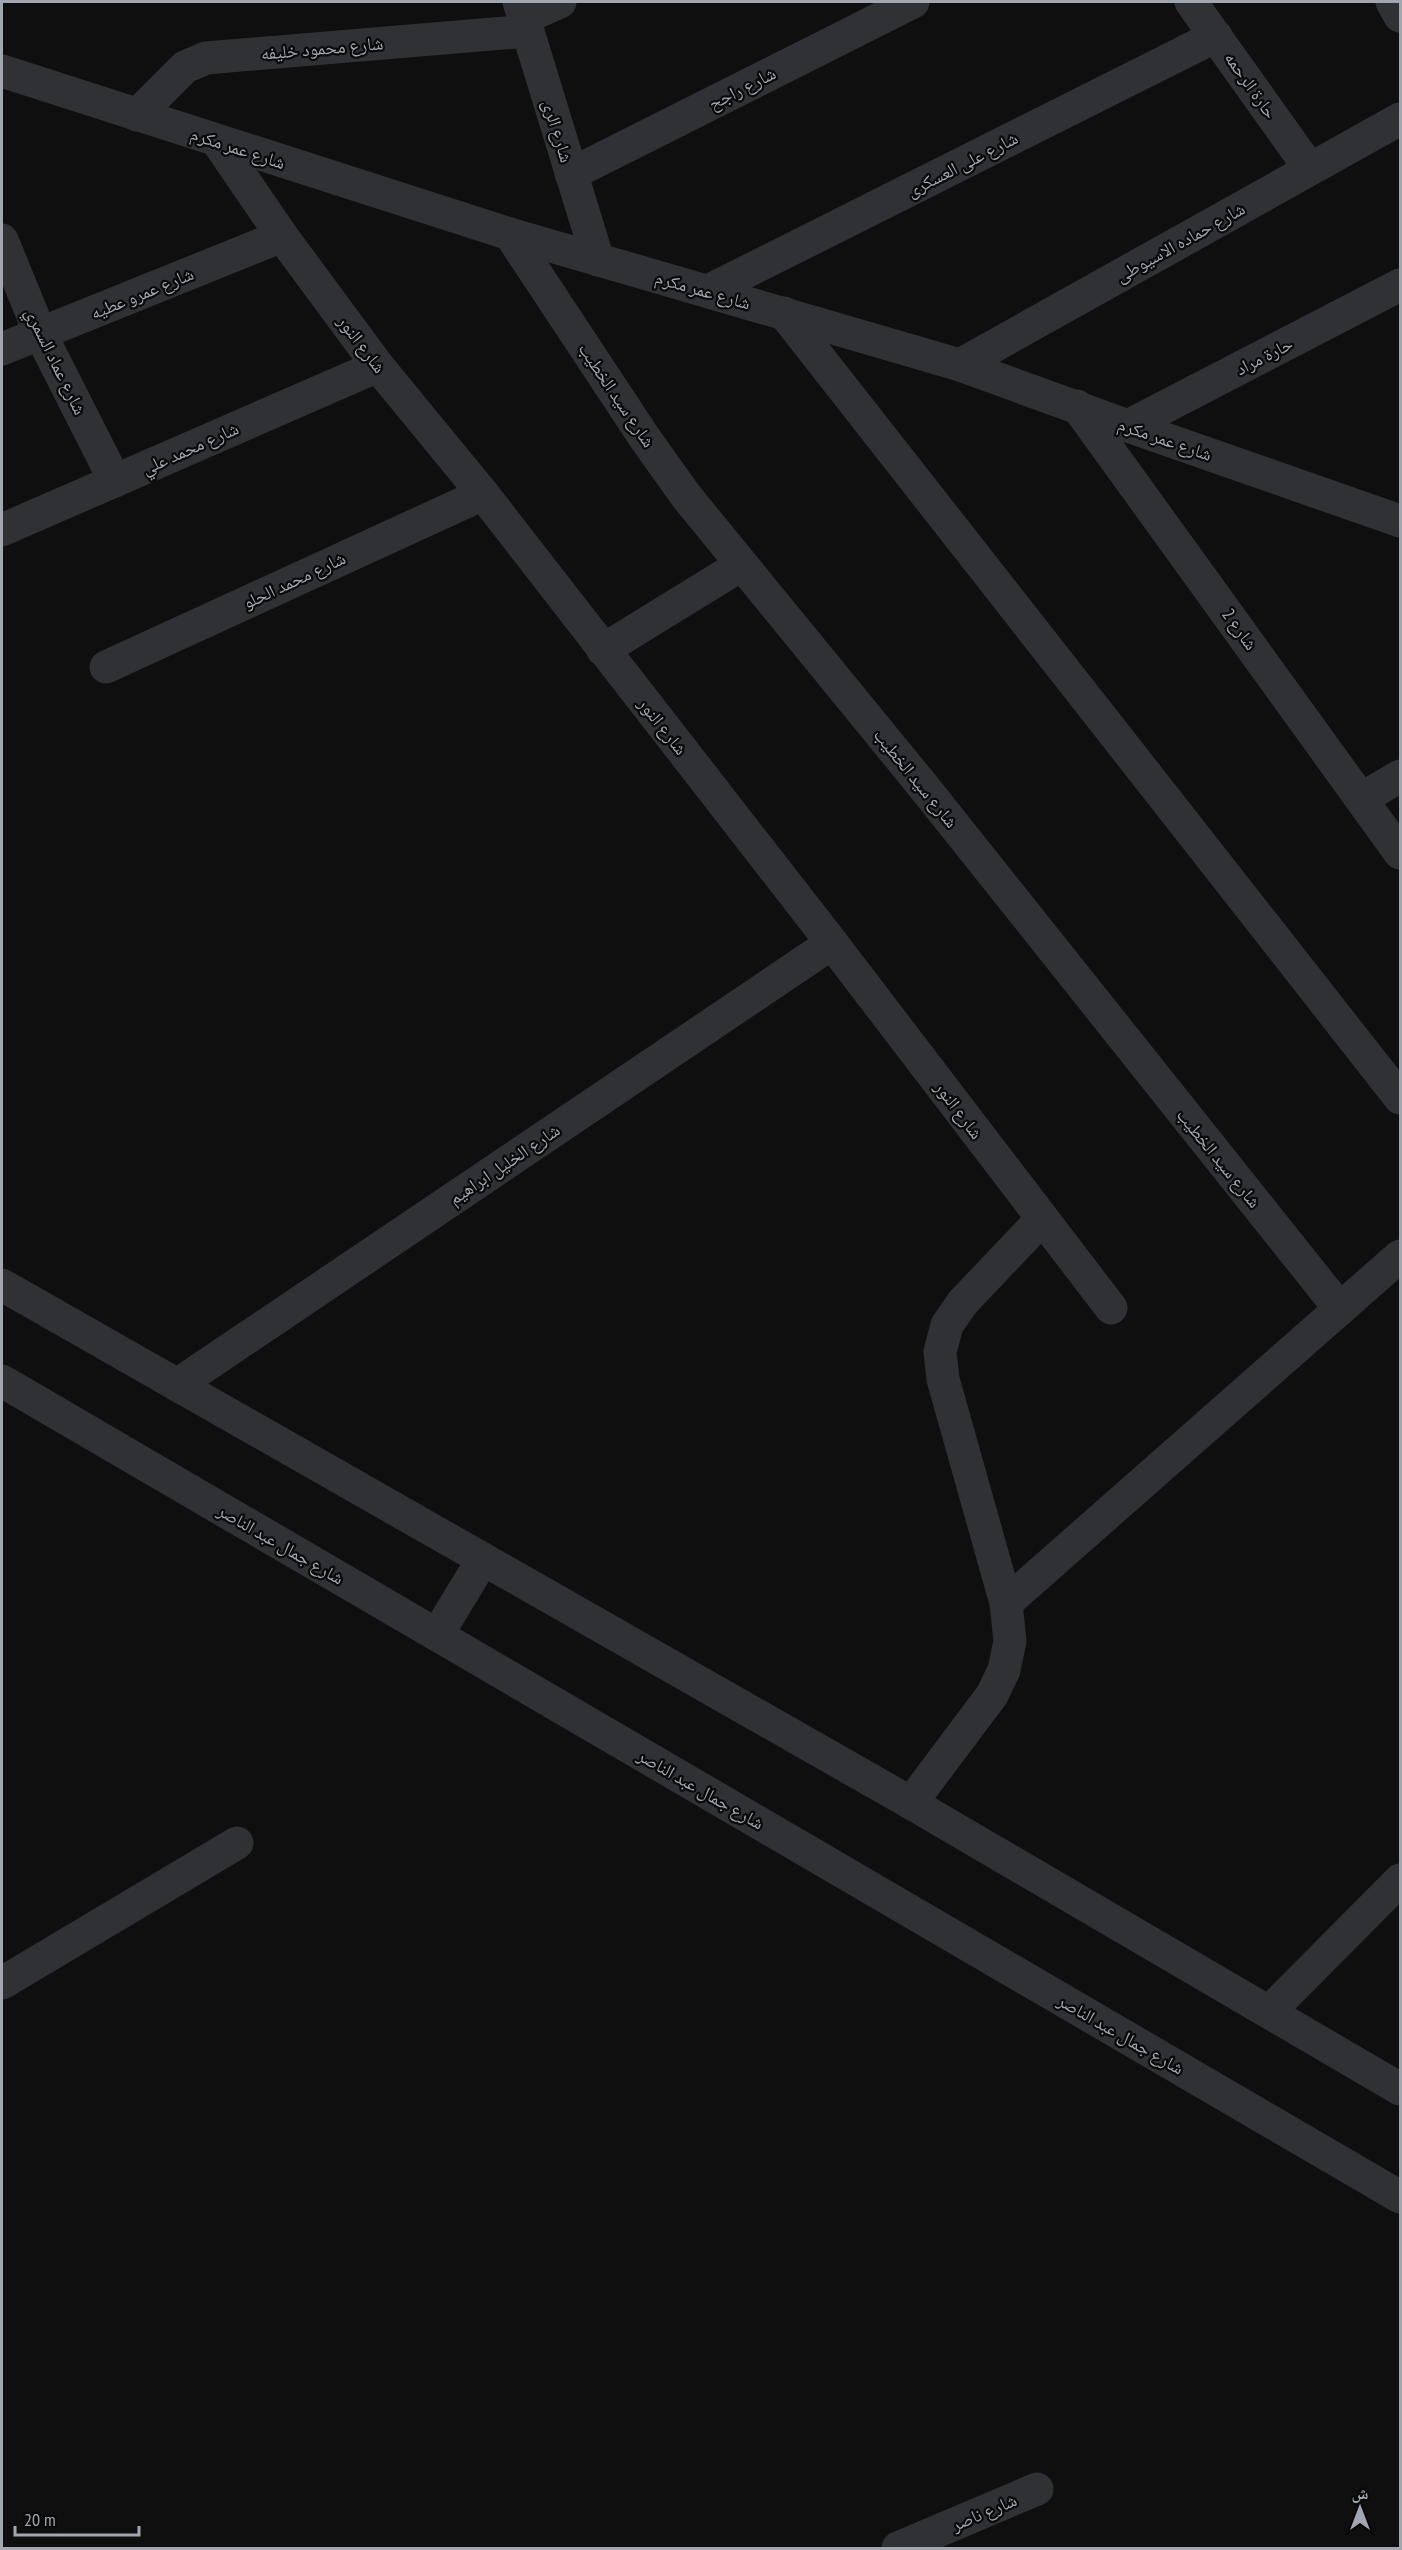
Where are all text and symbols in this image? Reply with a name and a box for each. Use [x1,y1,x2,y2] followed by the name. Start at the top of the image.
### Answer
[260,31,384,65] street label: شارع محمود خليفه
[1220,47,1282,123] street label: حارة الرحمه
[704,61,780,116] street label: شارع راجح
[538,97,578,165] street label: شارع الرى
[187,122,288,175] street label: شارع عمر مكرم
[902,126,1022,202] street label: شارع على العسكرى
[1111,197,1249,287] street label: شارع حماده الاسيوطى
[87,262,197,324] street label: شارع عمرو عطيه
[652,265,753,316] street label: شارع عمر مكرم
[17,304,92,420] street label: شارع عماد السمري
[332,310,391,378] street label: شارع النور
[1231,332,1297,380] street label: حارة مراد
[574,338,660,452] street label: شارع سيد الخطيب
[1115,412,1215,467] street label: شارع عمر مكرم
[138,416,244,483] street label: شارع محمد علي
[239,546,349,614] street label: شارع محمد الحلو
[1217,604,1263,654] street label: شارع 2
[633,692,693,759] street label: شارع النور
[869,724,963,832] street label: شارع سيد الخطيب
[929,1076,988,1144] street label: شارع النور
[1172,1104,1266,1212] street label: شارع سيد الخطيب
[444,1118,565,1211] street label: شارع الخليل ابراهيم
[213,1498,348,1589] street label: شارع جمال عبد الناصر
[633,1743,768,1834] street label: شارع جمال عبد الناصر
[1053,1988,1188,2079] street label: شارع جمال عبد الناصر
[1330,2478,1390,2538] north arrow
[1352,2483,1369,2503] text: ش
[947,2488,1020,2536] street label: شارع ناصر
[15,2499,140,2537] scale bar
[24,2508,56,2531] text: 20 m

